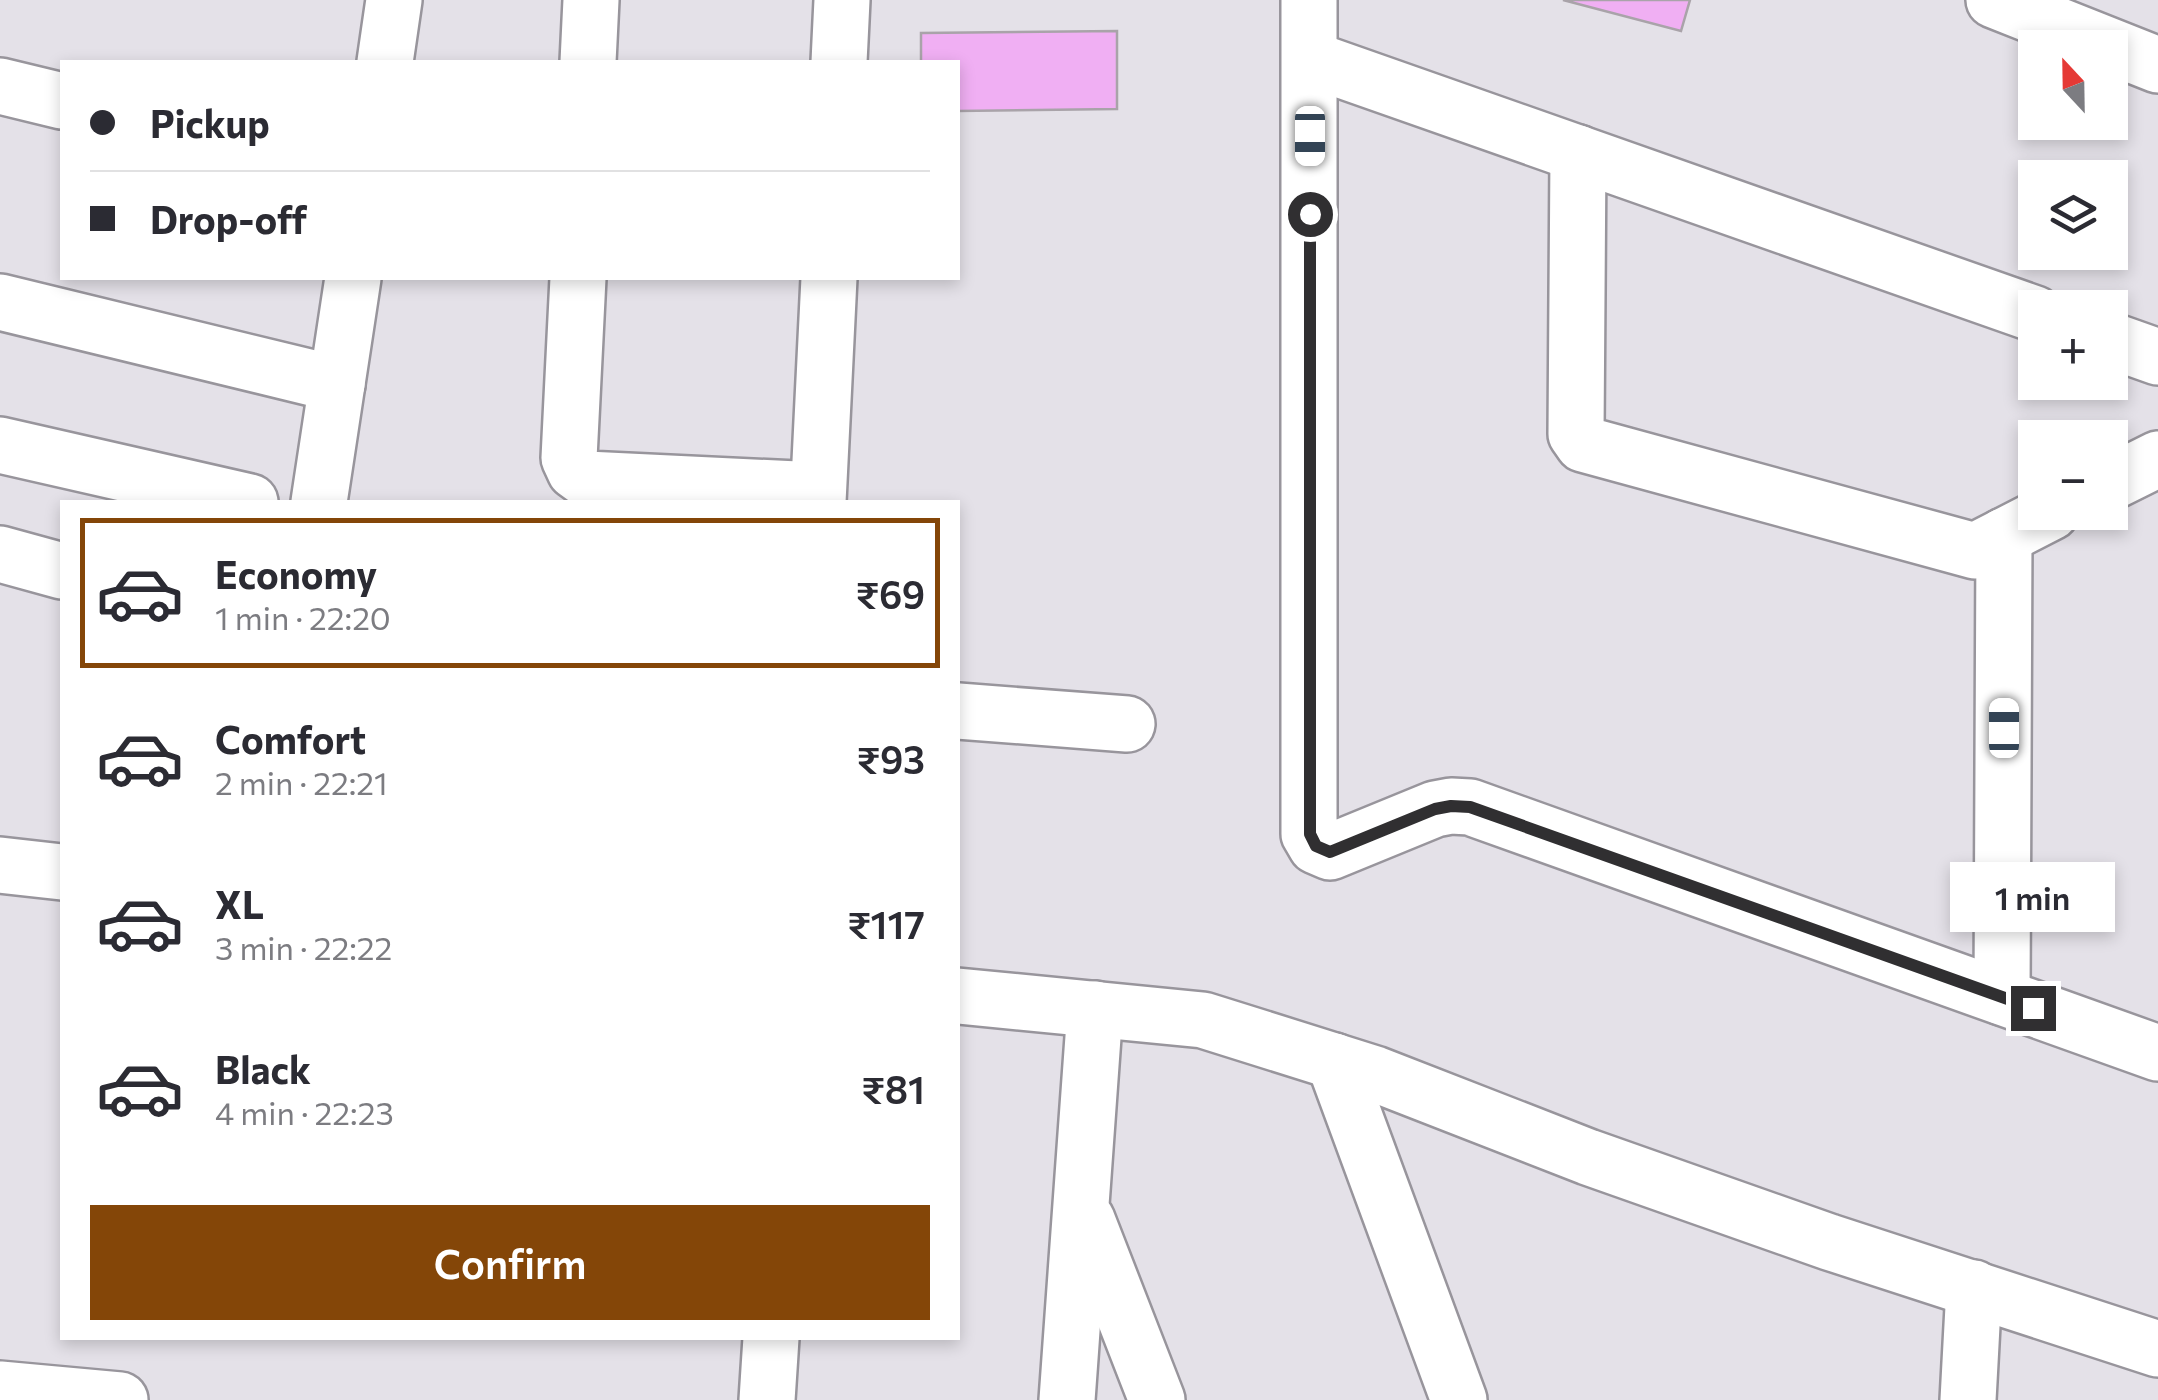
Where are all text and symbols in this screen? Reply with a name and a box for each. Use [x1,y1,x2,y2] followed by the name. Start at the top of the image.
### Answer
[2018,30,2128,140] north arrow
[2018,30,2128,530] map controls
[150,99,270,146] text: Pickup
[1295,106,1325,166] car
[2018,160,2128,270] button: layers
[1288,192,1333,237] route start
[150,195,307,242] text: Drop-off
[2018,290,2128,400] button: +
[2018,420,2128,530] button: −
[95,548,185,638] icon: car
[215,550,377,597] text: Economy
[856,570,925,617] text: ₹69
[215,597,391,637] text: 1 min · 22:20
[1989,698,2019,758] car
[95,713,185,803] icon: car
[215,715,366,762] text: Comfort
[857,735,925,782] text: ₹93
[215,762,388,802] text: 2 min · 22:21
[1950,863,2116,933] callout: 1 min
[1995,877,2070,917] text: 1 min
[95,878,185,968] icon: car
[215,880,264,927] text: XL
[847,900,925,947] text: ₹117
[215,927,392,967] text: 3 min · 22:22
[2011,986,2056,1031] route end
[95,1043,185,1133] icon: car
[215,1045,311,1092] text: Black
[862,1065,925,1112] text: ₹81
[215,1092,394,1132] text: 4 min · 22:23
[90,1205,930,1320] button: Confirm

